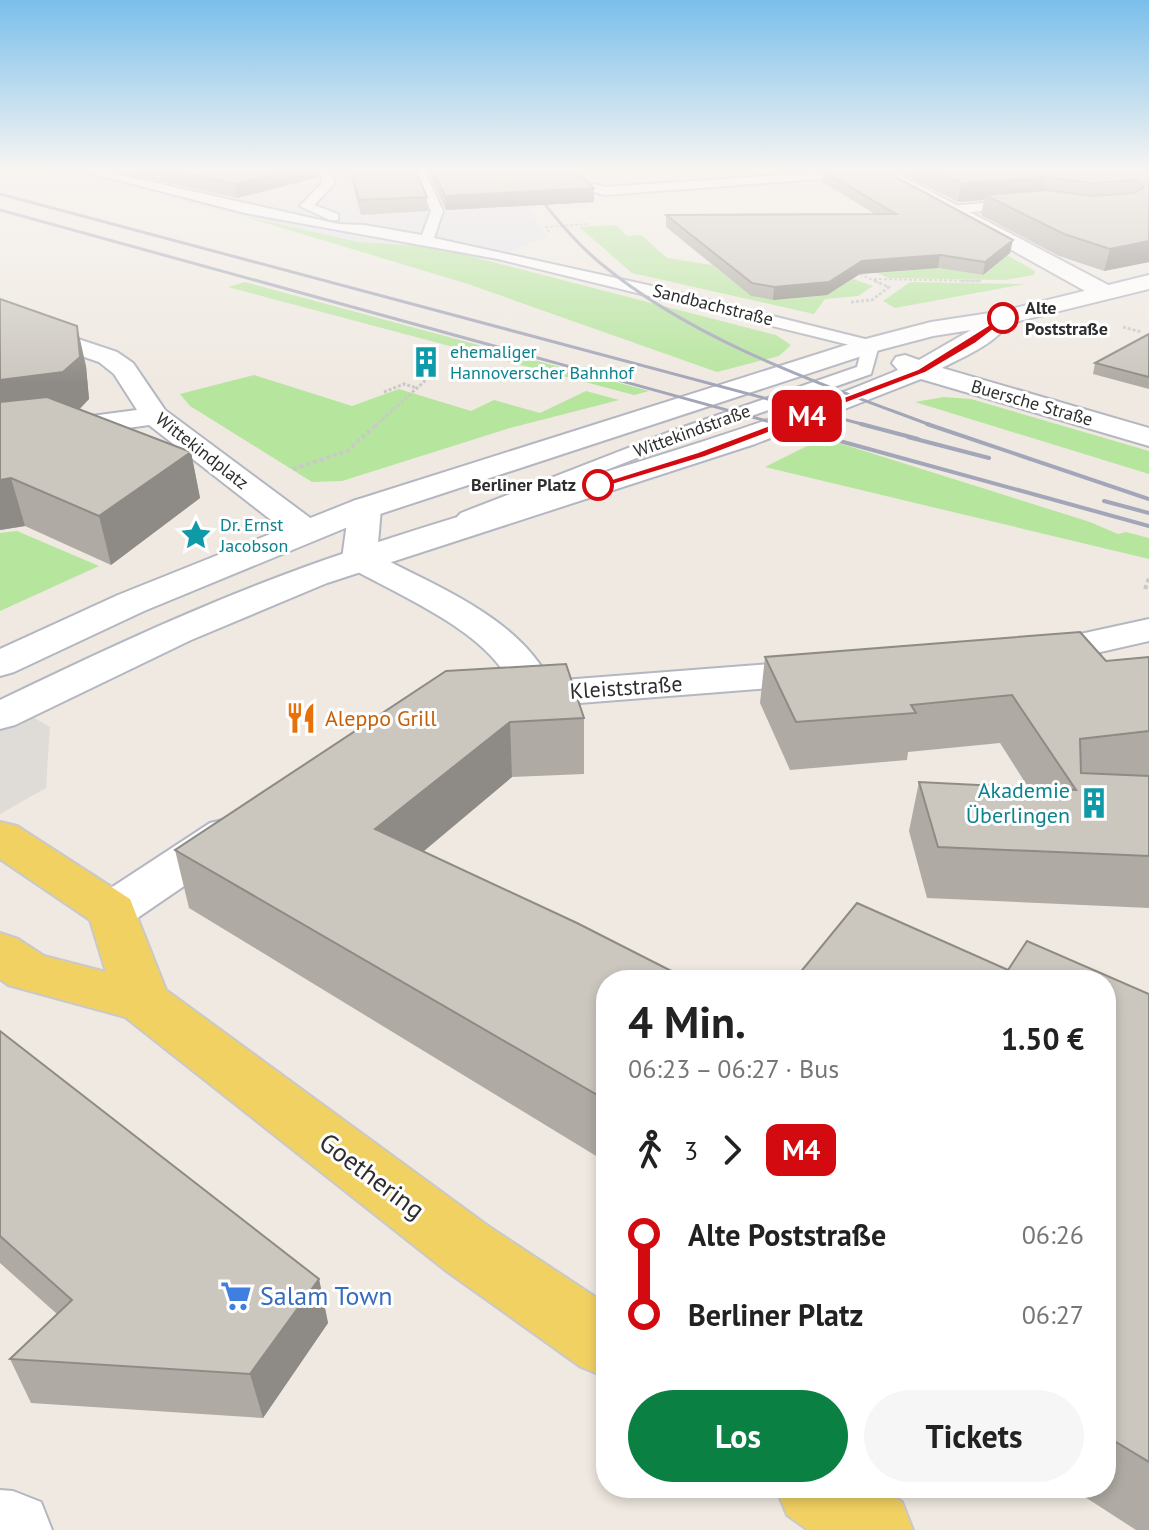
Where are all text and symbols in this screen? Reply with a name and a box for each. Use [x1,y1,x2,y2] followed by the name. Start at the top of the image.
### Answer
[651,278,776,331] street label: Sandbachstraße
[1025,296,1108,340] place label: Alte Poststraße
[988,303,1018,333] marker: Alte Poststraße
[450,340,635,384] place label: ehemaliger Hannoverscher Bahnhof
[409,345,443,379] building icon: ehemaliger Hannoverscher Bahnhof
[969,374,1096,431] street label: Buersche Straße
[771,390,843,442] line badge: M4
[788,397,826,434] text: M4
[630,399,753,462] street label: Wittekindstraße
[151,407,253,494] street label: Wittekindplatz
[583,470,613,500] marker: Berliner Platz
[471,473,576,496] place label: Berliner Platz
[219,513,288,557] place label: Dr. Ernst Jacobson
[179,518,213,552] place icon: Dr. Ernst Jacobson
[569,669,683,705] street label: Kleiststraße
[284,701,318,735] restaurant icon: Aleppo Grill
[325,704,437,732] place label: Aleppo Grill
[966,776,1070,829] place label: Akademie Überlingen
[1077,786,1111,820] building icon: Akademie Überlingen
[628,993,746,1050] text: 4 Min.
[1001,1019,1084,1058] text: 1.50 €
[628,1052,839,1085] text: 06:23 – 06:27 · Bus
[313,1125,431,1226] street label: Goethering
[628,1128,672,1172] icon: walk
[710,1128,754,1172] icon: forward
[782,1131,820,1168] text: M4
[684,1134,698,1167] text: 3
[688,1215,886,1254] text: Alte Poststraße
[1022,1218,1084,1251] text: 06:26
[219,1279,253,1313] supermarket icon: Salam Town
[260,1279,393,1312] place label: Salam Town
[688,1295,863,1334] text: Berliner Platz
[1022,1298,1084,1331] text: 06:27
[628,1390,848,1482] button: Los
[864,1390,1084,1482] button: Tickets

